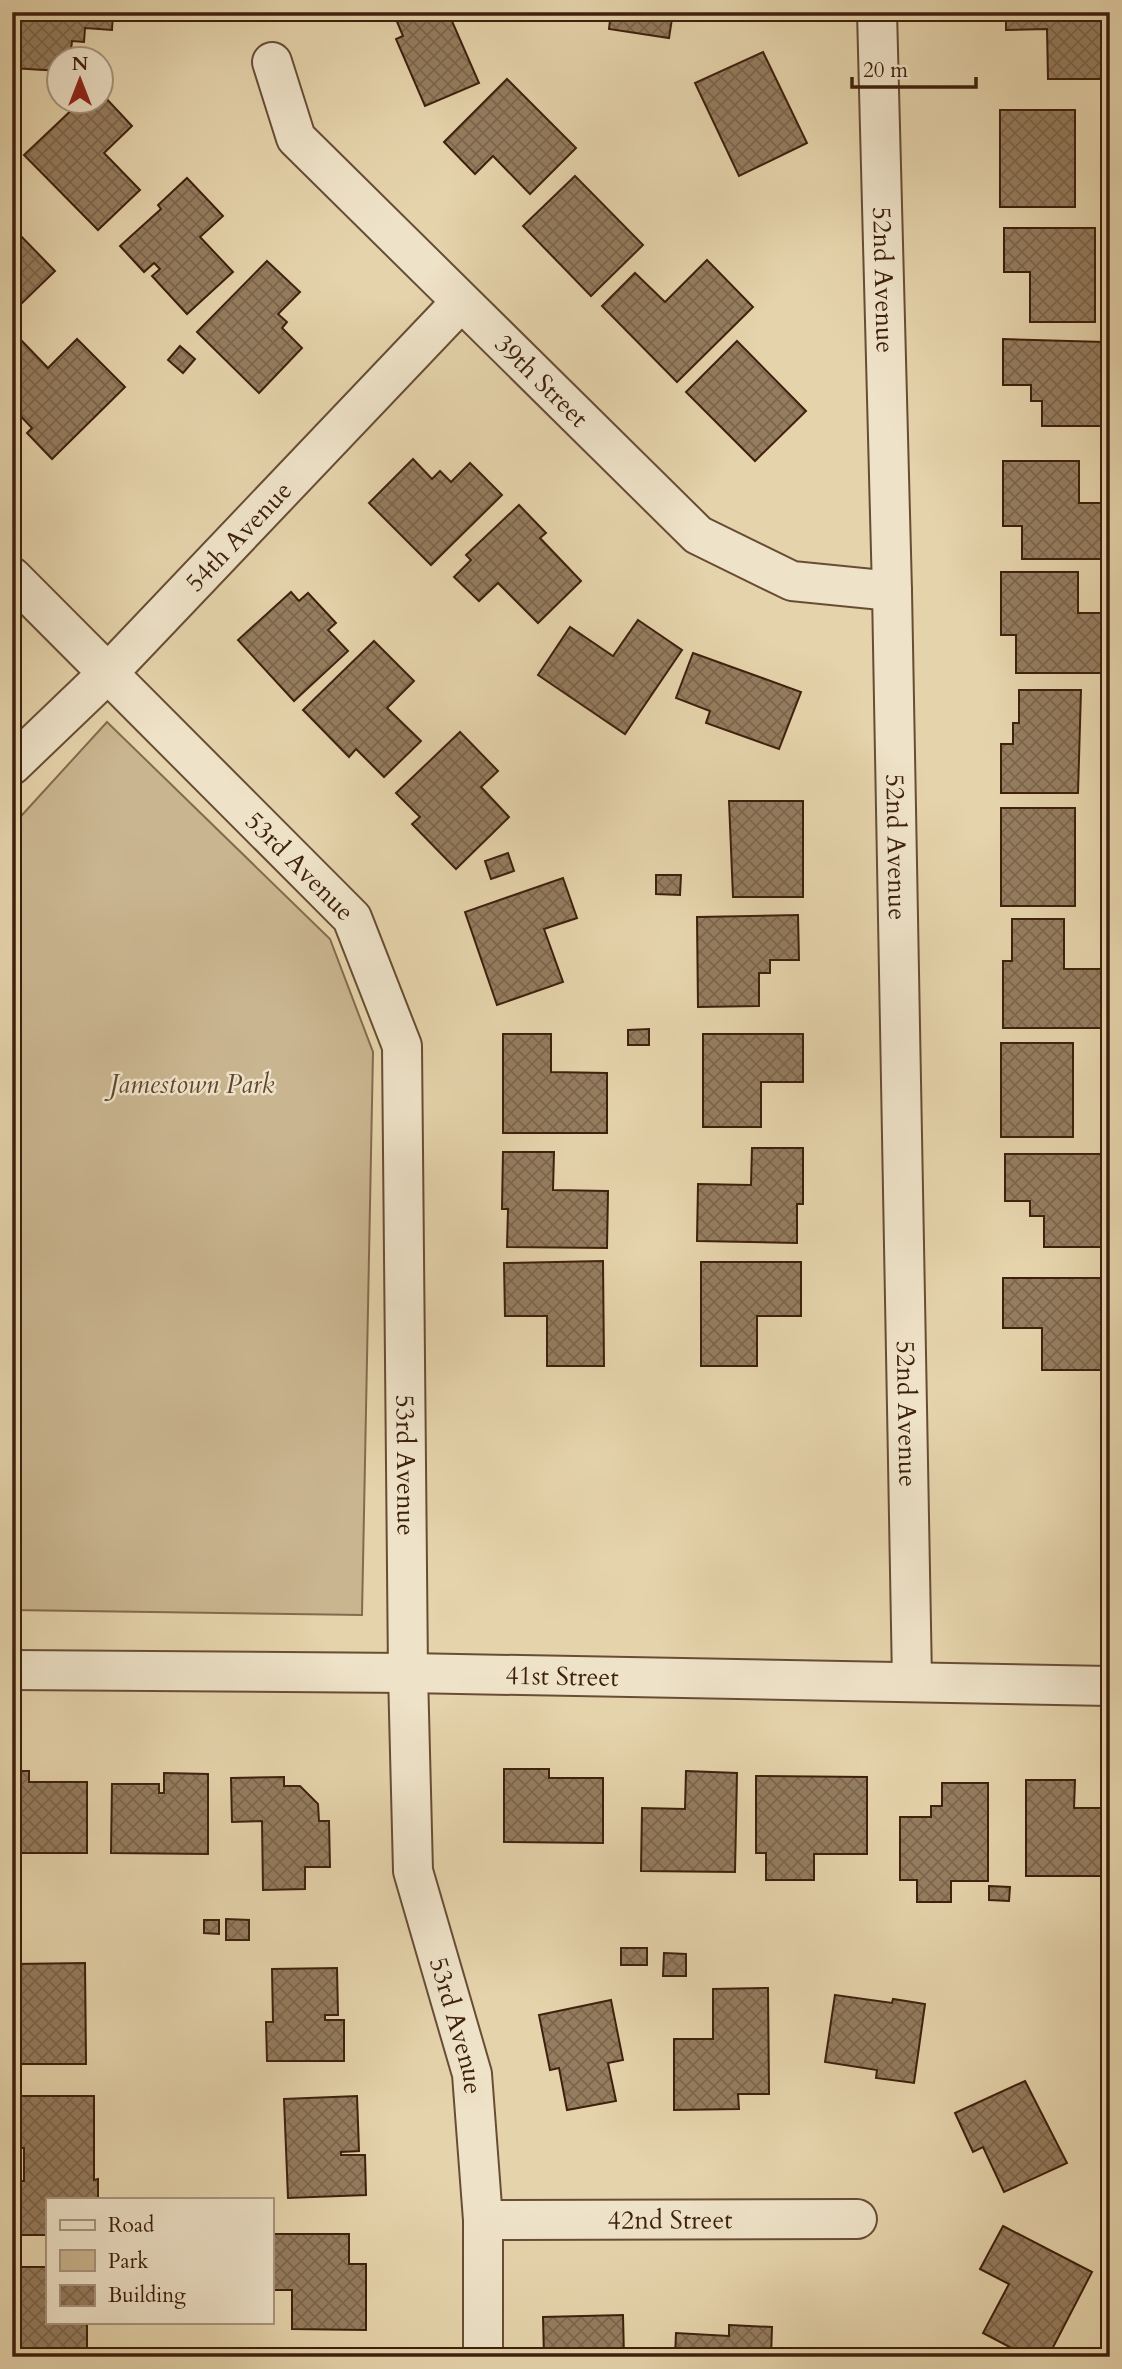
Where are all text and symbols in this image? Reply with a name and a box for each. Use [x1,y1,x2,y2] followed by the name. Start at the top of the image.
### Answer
[46,46,116,116] north arrow
[852,46,977,90] scale bar
[72,51,89,77] text: N
[863,56,908,85] text: 20 m
[864,206,903,354] street label: 52nd Avenue
[487,327,596,435] street label: 39th Street
[178,473,300,599] street label: 54th Avenue
[877,773,915,920] street label: 52nd Avenue
[237,804,362,929] street label: 53rd Avenue
[104,1067,274,1102] park label: Jamestown Park
[888,1340,925,1487] street label: 52nd Avenue
[387,1394,424,1536] street label: 53rd Avenue
[505,1658,619,1695] street label: 41st Street
[421,1953,490,2096] street label: 53rd Avenue
[46,2198,273,2324] legend
[608,2202,732,2238] street label: 42nd Street
[108,2211,154,2240] text: Road
[108,2247,149,2276] text: Park
[108,2281,186,2310] text: Building

